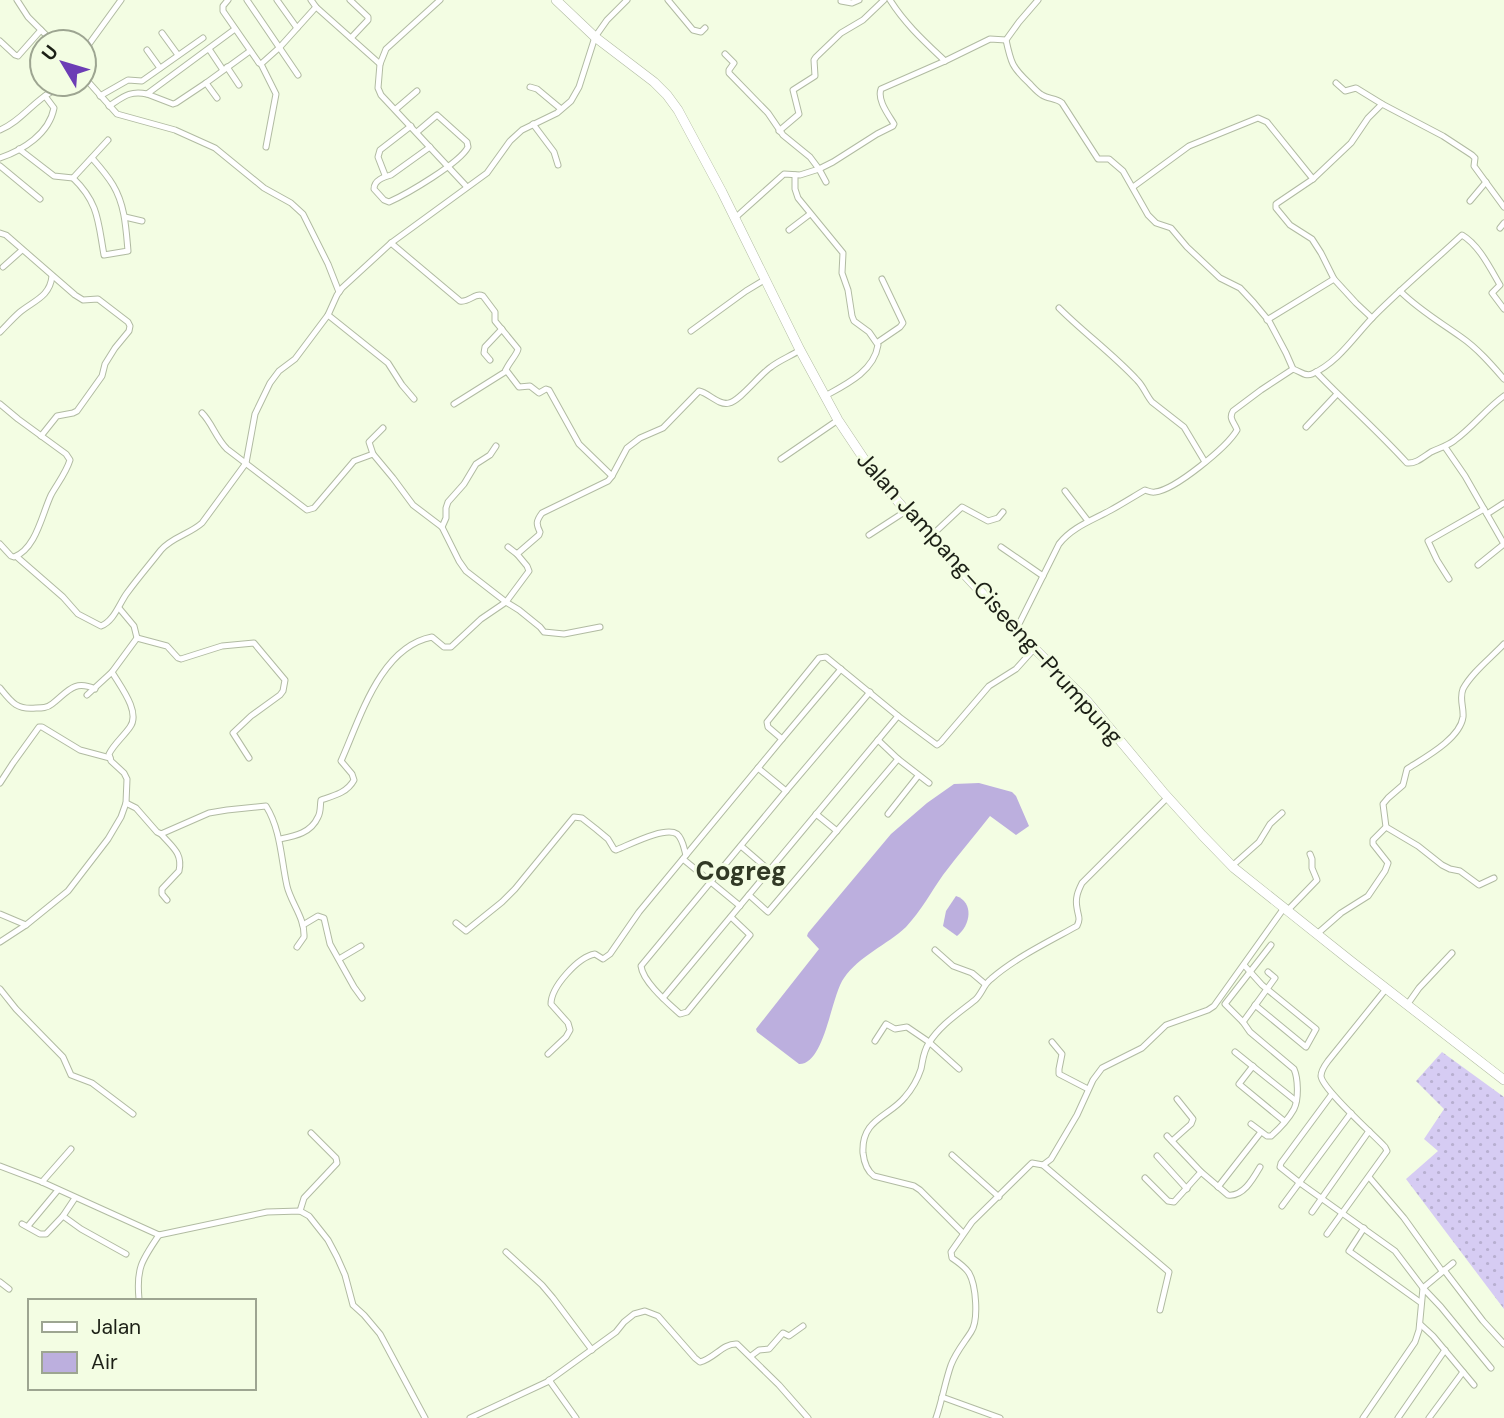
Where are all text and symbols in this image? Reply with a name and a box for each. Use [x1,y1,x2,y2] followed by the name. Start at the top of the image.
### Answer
[28,28,98,98] north arrow
[36,40,64,66] text: U
[850,445,1130,751] street label: Jalan Jampang–Ciseeng–Prumpung
[696,854,786,888] district label: Cogreg
[28,1299,256,1390] legend
[91,1313,141,1341] text: Jalan
[91,1348,118,1376] text: Air

